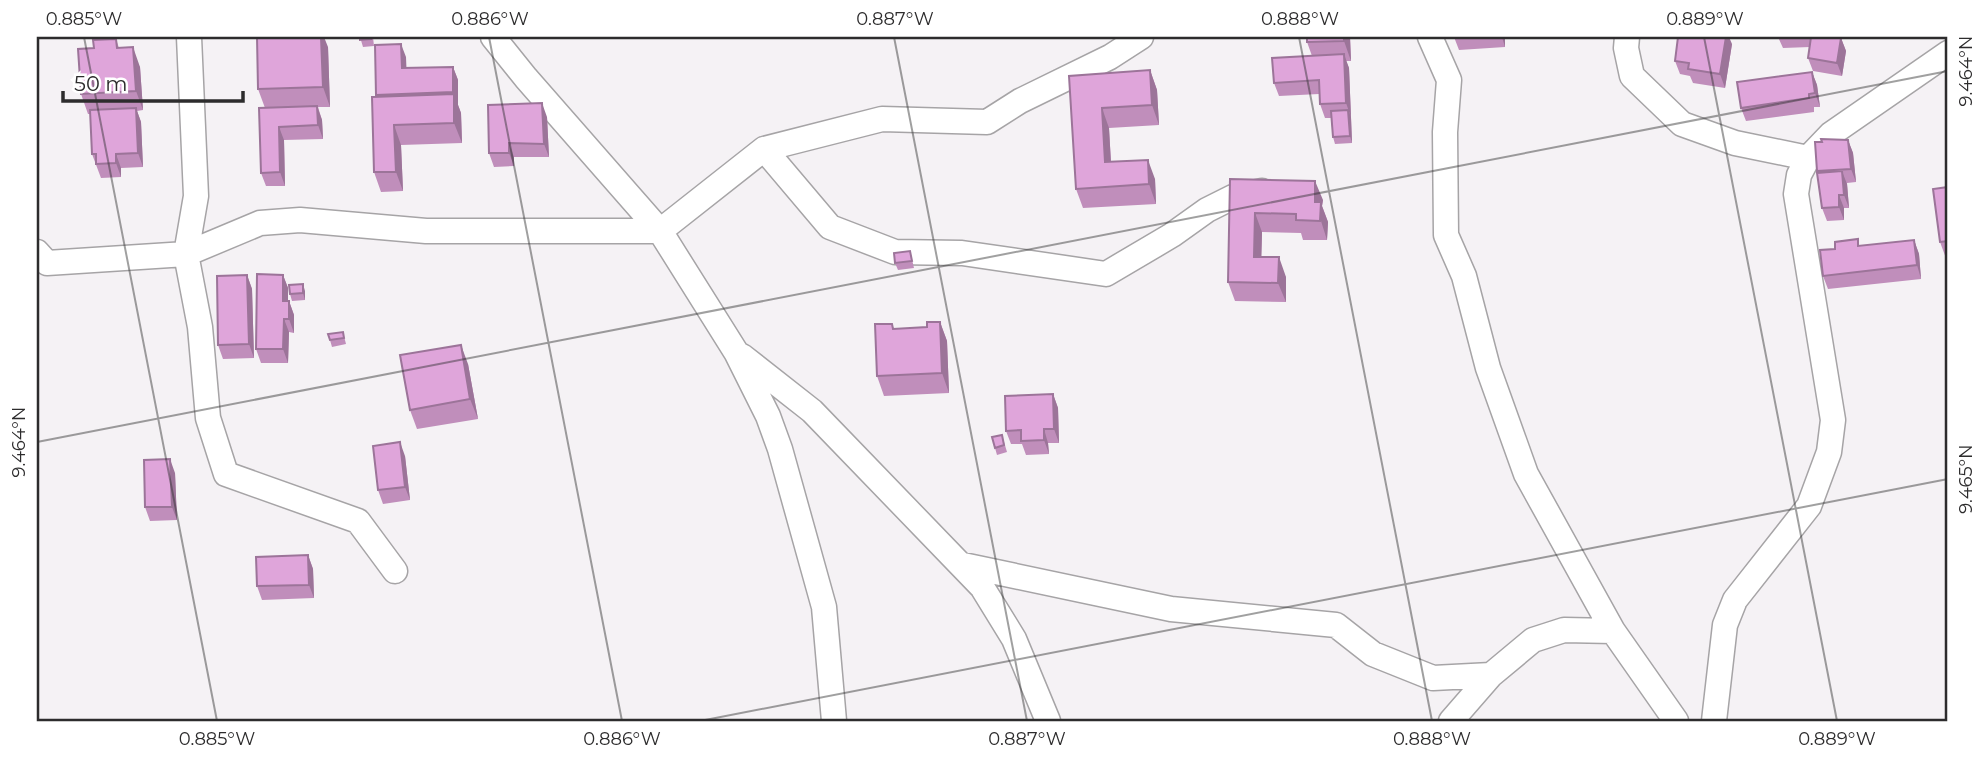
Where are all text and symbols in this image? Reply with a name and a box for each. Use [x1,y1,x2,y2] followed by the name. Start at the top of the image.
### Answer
[46,8,122,30] text: 0.885°W
[451,8,529,30] text: 0.886°W
[856,8,934,30] text: 0.887°W
[1261,8,1339,30] text: 0.888°W
[1666,8,1744,30] text: 0.889°W
[1955,36,1977,106] text: 9.464°N
[63,60,243,104] scale bar
[74,71,128,96] text: 50 m
[8,407,30,477] text: 9.464°N
[1955,444,1977,514] text: 9.465°N
[179,728,255,750] text: 0.885°W
[583,728,661,750] text: 0.886°W
[988,728,1066,750] text: 0.887°W
[1393,728,1471,750] text: 0.888°W
[1798,728,1876,750] text: 0.889°W

